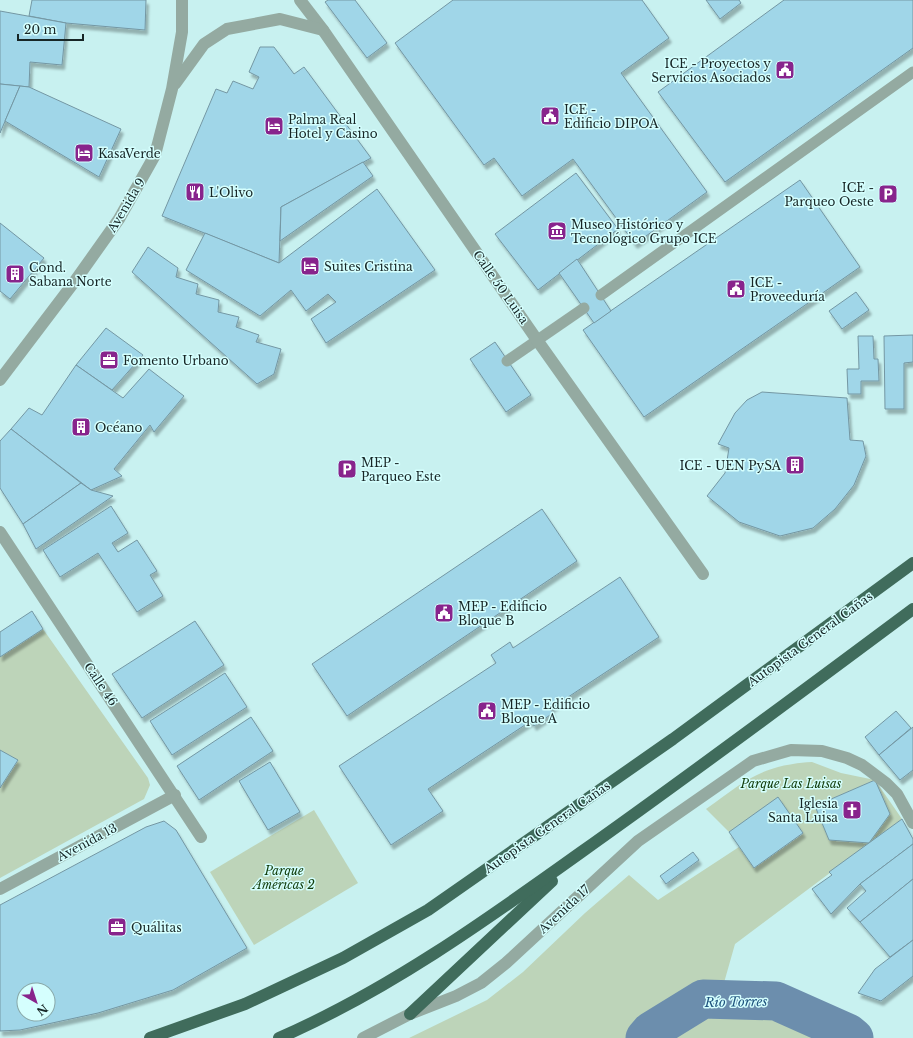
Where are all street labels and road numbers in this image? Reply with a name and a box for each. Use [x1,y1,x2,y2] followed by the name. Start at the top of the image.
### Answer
[103,175,148,236] street label: Avenida 9
[470,247,532,327] street label: Calle 50 Luisa
[744,589,875,690] street label: Autopista General Cañas
[81,659,121,709] street label: Calle 46
[480,778,613,877] street label: Autopista General Cañas
[54,820,120,865] street label: Avenida 13
[535,881,593,937] street label: Avenida 17

